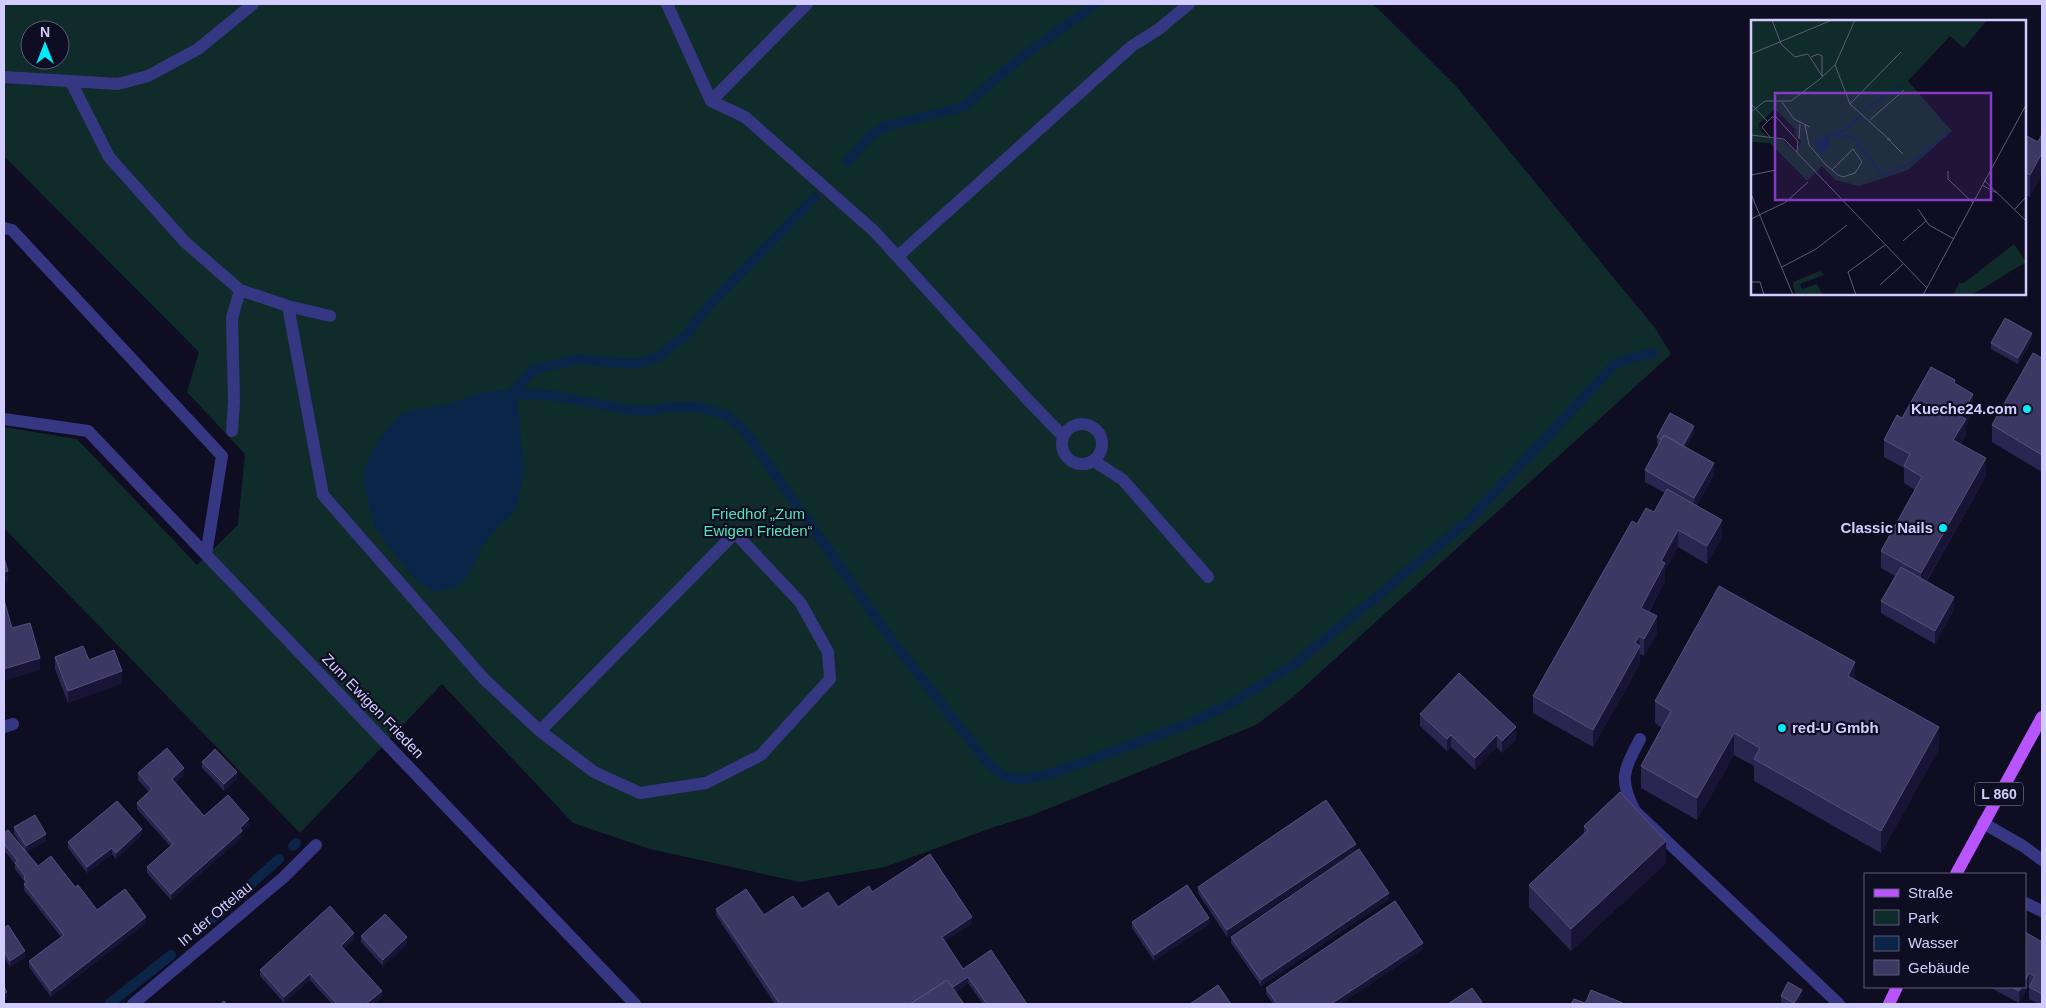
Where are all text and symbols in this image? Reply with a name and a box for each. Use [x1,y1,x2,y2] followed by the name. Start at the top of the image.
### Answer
[20,20,70,70] north arrow
[1751,20,2026,295] inset map
[40,24,50,40] text: N
[1911,400,2017,417] place label: Kueche24.com
[2021,403,2033,415] marker: Kueche24.com
[703,505,813,539] park label: Friedhof „Zum Ewigen Frieden“
[1840,519,1933,536] place label: Classic Nails
[1937,522,1949,534] marker: Classic Nails
[319,650,428,761] street label: Zum Ewigen Frieden
[1792,719,1879,736] place label: red-U Gmbh
[1776,722,1788,734] marker: red-U Gmbh
[1975,782,2023,806] road number: L 860
[1864,873,2026,988] legend
[174,878,255,949] street label: In der Ottelau
[1908,884,1953,901] text: Straße
[1908,909,1939,926] text: Park
[1908,934,1958,951] text: Wasser
[1908,959,1970,976] text: Gebäude

